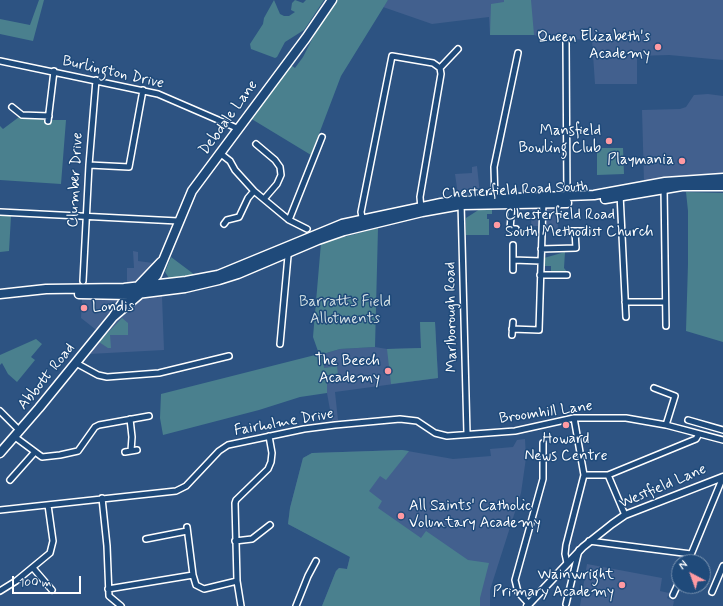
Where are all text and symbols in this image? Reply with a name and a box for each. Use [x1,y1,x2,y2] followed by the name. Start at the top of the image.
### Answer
[537,29,650,64] place label: Queen Elizabeth's Academy
[653,42,663,52] marker: Queen Elizabeth's Academy
[60,53,166,93] street label: Burlington Drive
[196,77,262,159] street label: Debdale Lane
[518,123,601,158] place label: Mansfield Bowling Club
[65,132,87,228] street label: Clumber Drive
[604,136,614,146] marker: Mansfield Bowling Club
[607,152,674,170] place label: Playmania
[677,156,687,166] marker: Playmania
[441,178,589,204] street label: Chesterfield Road South
[505,207,653,242] place label: Chesterfield Road South Methodist Church
[492,220,502,230] marker: Chesterfield Road South Methodist Church
[442,261,462,373] street label: Marlborough Road
[299,294,391,329] park label: Barratts Field Allotments
[92,299,134,317] place label: Londis
[79,303,89,313] marker: Londis
[15,340,79,414] street label: Abbott Road
[315,353,380,388] place label: The Beech Academy
[383,366,393,376] marker: The Beech Academy
[498,398,594,428] street label: Broomhill Lane
[233,405,335,441] street label: Fairholme Drive
[561,420,571,430] marker: Howard News Centre
[524,431,608,466] place label: Howard News Centre
[617,461,709,513] street label: Westfield Lane
[409,498,541,533] place label: All Saints' Catholic Voluntary Academy
[396,511,406,521] marker: All Saints' Catholic Voluntary Academy
[671,554,711,594] north arrow
[676,558,691,573] text: N
[493,567,614,602] place label: Wainwright Primary Academy
[14,568,83,594] scale bar
[19,575,51,591] text: 100 m
[617,580,627,590] marker: Wainwright Primary Academy

